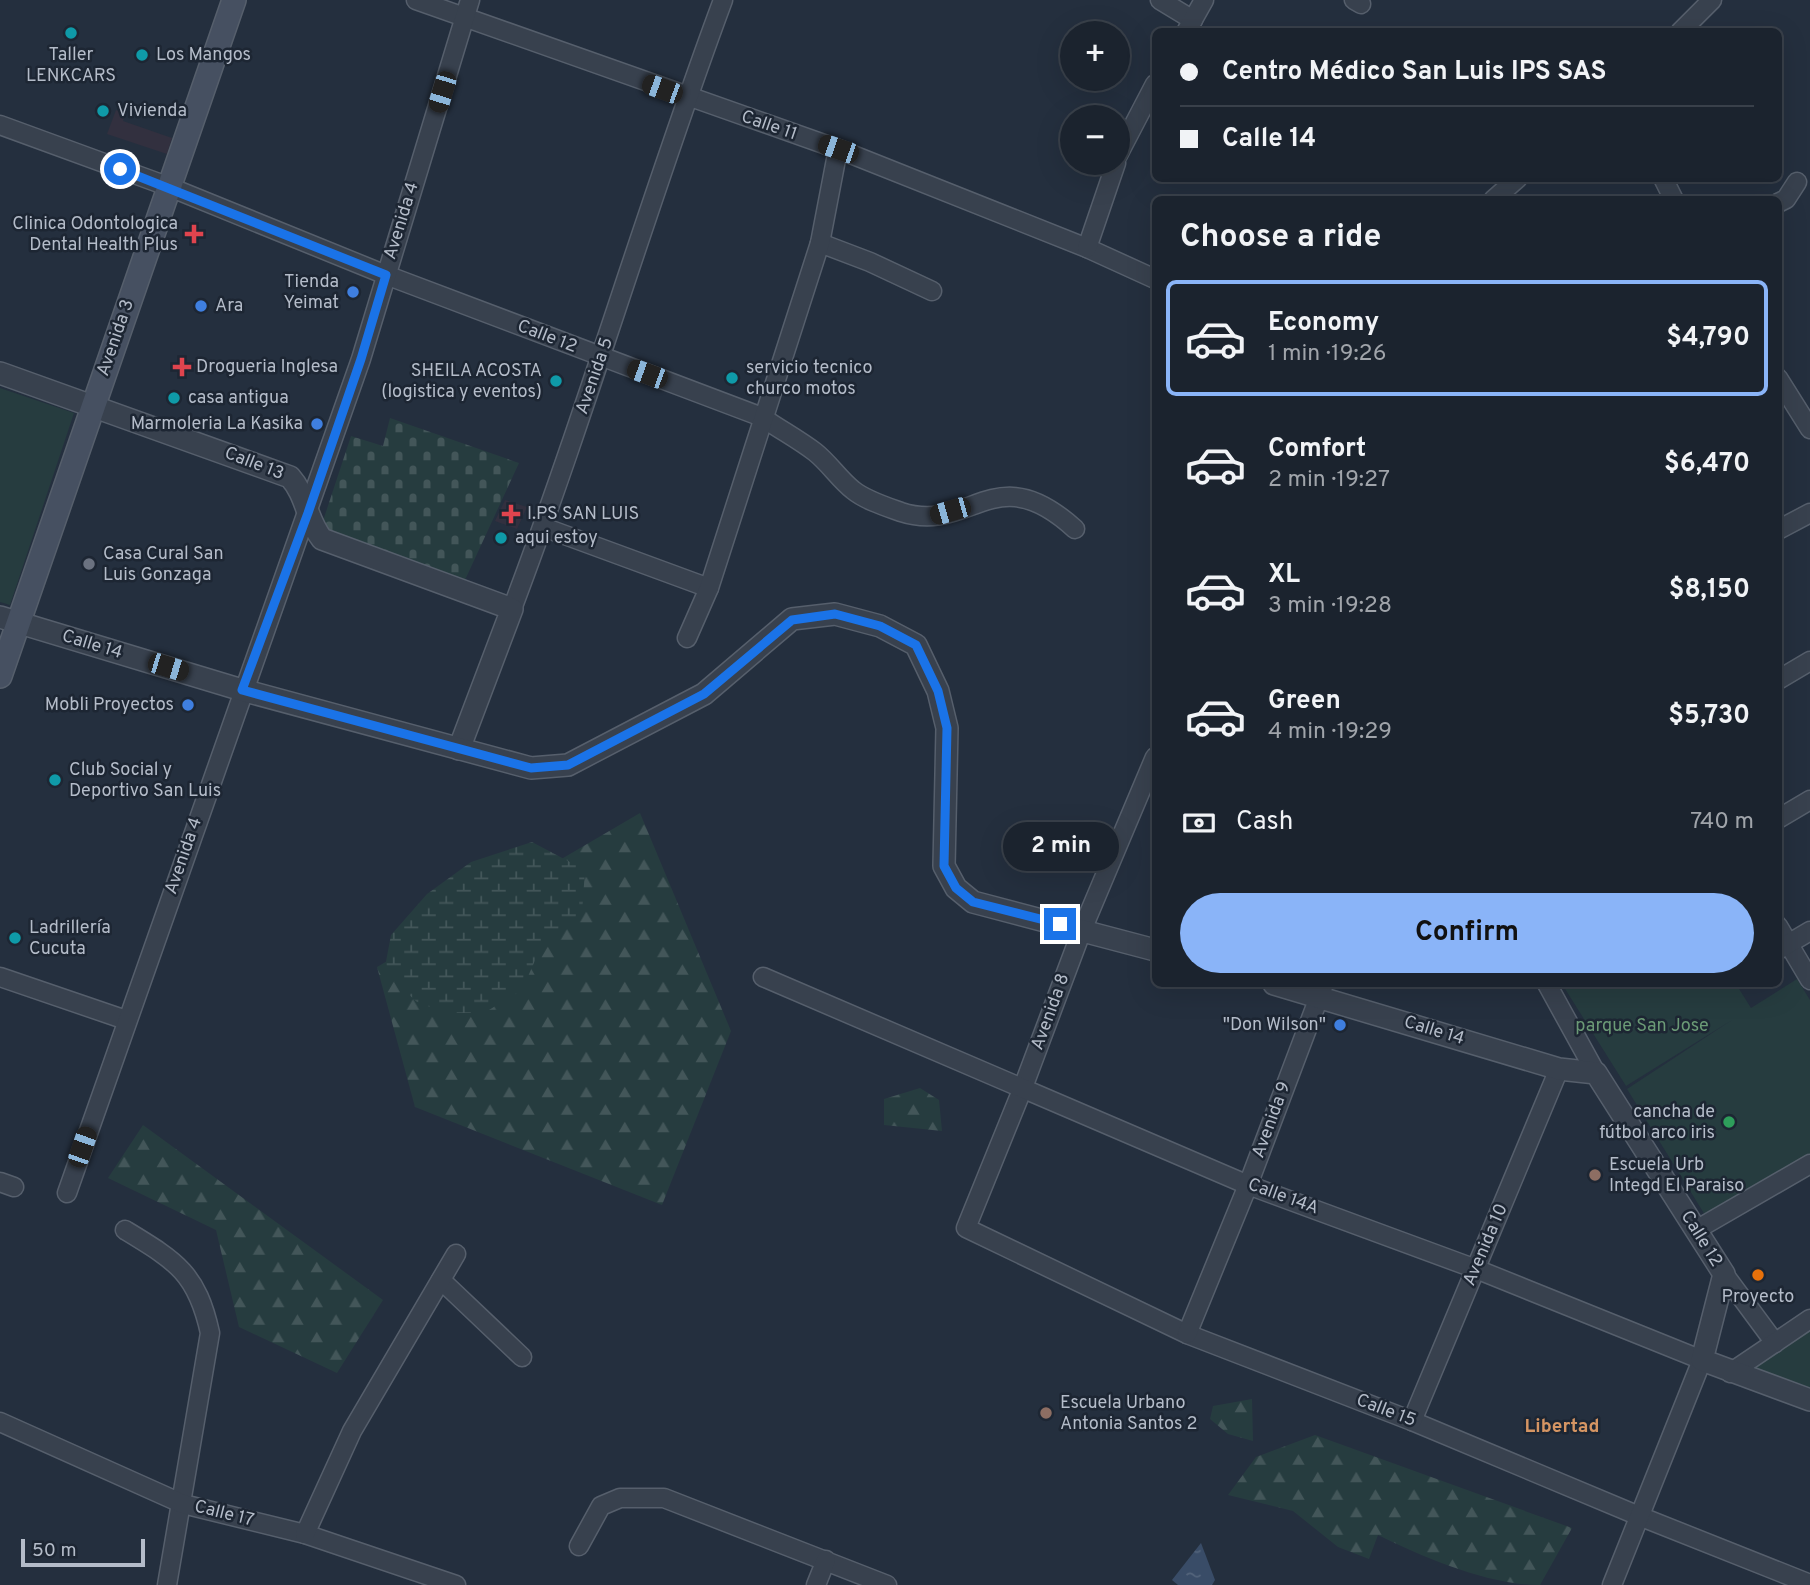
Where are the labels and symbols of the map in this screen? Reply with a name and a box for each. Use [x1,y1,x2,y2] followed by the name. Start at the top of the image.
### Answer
[63,25,79,41] marker: Taller LENKCARS
[26,44,116,88] place label: Taller LENKCARS
[156,44,251,67] place label: Los Mangos
[134,47,150,63] marker: Los Mangos
[426,69,459,115] car
[639,72,686,106] car
[117,100,187,123] place label: Vivienda
[95,103,111,119] marker: Vivienda
[738,106,800,146] street label: Calle 11
[815,132,862,166] car
[104,153,136,185] route start
[379,179,425,263] street label: Avenida 4
[12,213,178,257] place label: Clinica Odontologica Dental Health Plus
[184,224,204,244] marker: Clinica Odontologica Dental Health Plus
[284,271,339,315] place label: Tienda Yeimat
[345,284,361,300] marker: Tienda Yeimat
[215,295,243,318] place label: Ara
[92,297,140,379] street label: Avenida 3
[193,298,209,314] marker: Ara
[514,315,580,359] street label: Calle 12
[571,334,619,418] street label: Avenida 5
[196,356,338,379] place label: Drogueria Inglesa
[624,357,671,391] car
[746,357,873,401] place label: servicio tecnico churco motos
[174,359,190,375] marker: Drogueria Inglesa
[381,360,542,404] place label: SHEILA ACOSTA (logistica y eventos)
[724,370,740,386] marker: servicio tecnico churco motos
[548,373,564,389] marker: SHEILA ACOSTA (logistica y eventos)
[188,387,289,410] place label: casa antigua
[166,390,182,406] marker: casa antigua
[131,413,303,436] place label: Marmoleria La Kasika
[309,416,325,432] marker: Marmoleria La Kasika
[221,442,287,486] street label: Calle 13
[927,495,974,527] car
[527,503,639,526] place label: I.PS SAN LUIS
[501,504,521,524] marker: I.PS SAN LUIS
[515,527,598,550] place label: aqui estoy
[493,530,509,546] marker: aqui estoy
[103,543,224,587] place label: Casa Cural San Luis Gonzaga
[81,556,97,572] marker: Casa Cural San Luis Gonzaga
[59,625,125,665] street label: Calle 14
[145,651,192,683] car
[45,694,174,717] place label: Mobli Proyectos
[180,697,196,713] marker: Mobli Proyectos
[69,759,221,803] place label: Club Social y Deportivo San Luis
[47,772,63,788] marker: Club Social y Deportivo San Luis
[160,814,208,898] street label: Avenida 4
[1002,822,1118,872] callout: 2 min
[1044,908,1076,940] route end
[29,917,111,961] place label: Ladrillería Cucuta
[7,930,23,946] marker: Ladrillería Cucuta
[1027,971,1075,1053] street label: Avenida 8
[1401,1011,1467,1051] street label: Calle 14
[1223,1014,1326,1037] place label: "Don Wilson"
[1575,1015,1709,1038] park label: parque San Jose
[1332,1017,1348,1033] marker: "Don Wilson"
[1248,1079,1296,1161] street label: Avenida 9
[1599,1101,1715,1145] place label: cancha de fútbol arco iris
[1721,1114,1737,1130] marker: cancha de fútbol arco iris
[66,1124,99,1170] car
[1609,1154,1744,1198] place label: Escuela Urb Integd El Paraiso
[1587,1167,1603,1183] marker: Escuela Urb Integd El Paraiso
[1244,1174,1322,1220] street label: Calle 14A
[1458,1200,1514,1290] street label: Avenida 10
[1675,1207,1727,1271] street label: Calle 12
[1750,1267,1766,1283] marker: Proyecto
[1722,1286,1794,1309] place label: Proyecto
[1353,1389,1419,1433] street label: Calle 15
[1060,1392,1198,1436] place label: Escuela Urbano Antonia Santos 2
[1038,1405,1054,1421] marker: Escuela Urbano Antonia Santos 2
[1525,1415,1599,1439] district label: Libertad
[192,1496,256,1532] street label: Calle 17
[21,1536,145,1568] scale bar

